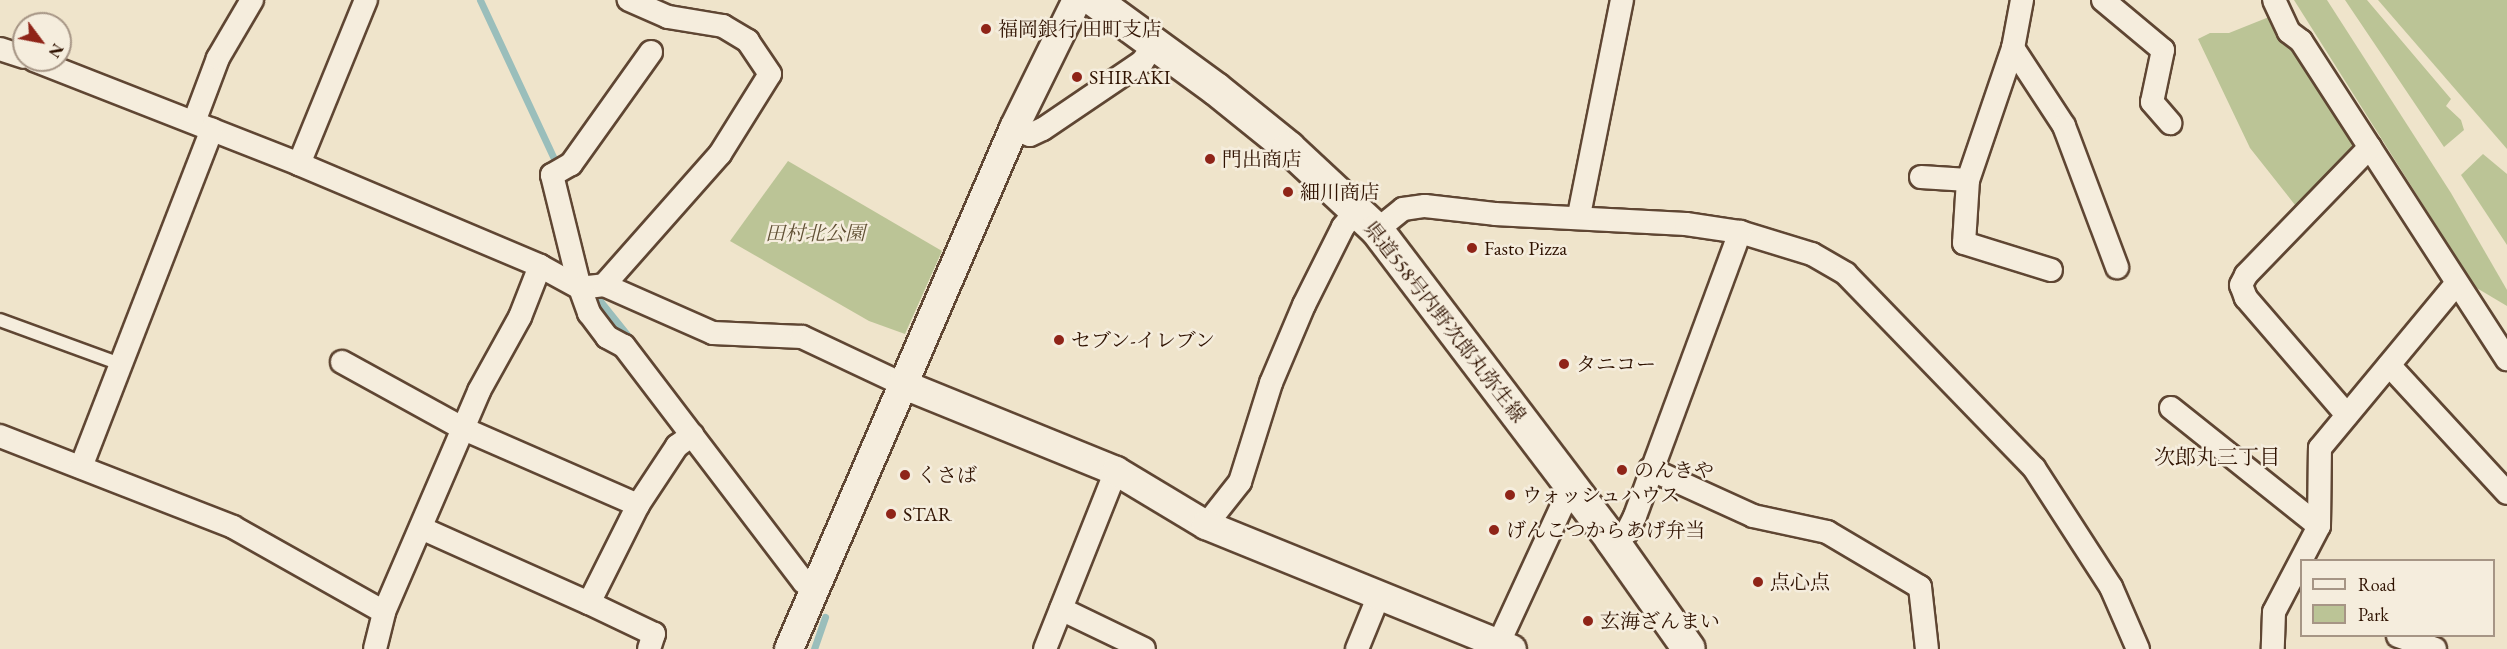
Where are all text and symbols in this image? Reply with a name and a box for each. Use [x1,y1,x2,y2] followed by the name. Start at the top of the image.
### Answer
[12,12,72,72] north arrow
[998,17,1162,41] place label: 福岡銀行 田町支店
[979,22,993,36] marker: 福岡銀行 田町支店
[44,40,68,62] text: N
[1089,65,1171,89] place label: SHIRAKI
[1070,70,1084,84] marker: SHIRAKI
[1222,147,1302,171] place label: 門出商店
[1203,152,1217,166] marker: 門出商店
[1300,180,1380,204] place label: 細川商店
[1281,185,1295,199] marker: 細川商店
[1359,217,1531,427] street label: 県道558号内野次郎丸弥生線
[765,221,865,245] park label: 田村北公園
[1484,236,1567,260] place label: Fasto Pizza
[1465,241,1479,255] marker: Fasto Pizza
[1071,328,1216,352] place label: セブン-イレブン
[1052,333,1066,347] marker: セブン-イレブン
[1576,352,1656,376] place label: タニコー
[1557,357,1571,371] marker: タニコー
[2154,444,2280,470] district label: 次郎丸三丁目
[1634,458,1714,482] place label: のんきや
[917,463,977,487] place label: くさば
[1615,463,1629,477] marker: のんきや
[898,468,912,482] marker: くさば
[1522,483,1682,507] place label: ウォッシュハウス
[1503,488,1517,502] marker: ウォッシュハウス
[903,502,952,526] place label: STAR
[884,507,898,521] marker: STAR
[1506,518,1706,542] place label: げんこつからあげ弁当
[1487,523,1501,537] marker: げんこつからあげ弁当
[2300,559,2495,637] legend
[1770,570,1830,594] place label: 点心点
[2358,573,2396,596] text: Road
[1751,575,1765,589] marker: 点心点
[2358,603,2389,626] text: Park
[1600,609,1720,633] place label: 玄海ざんまい
[1581,614,1595,628] marker: 玄海ざんまい

